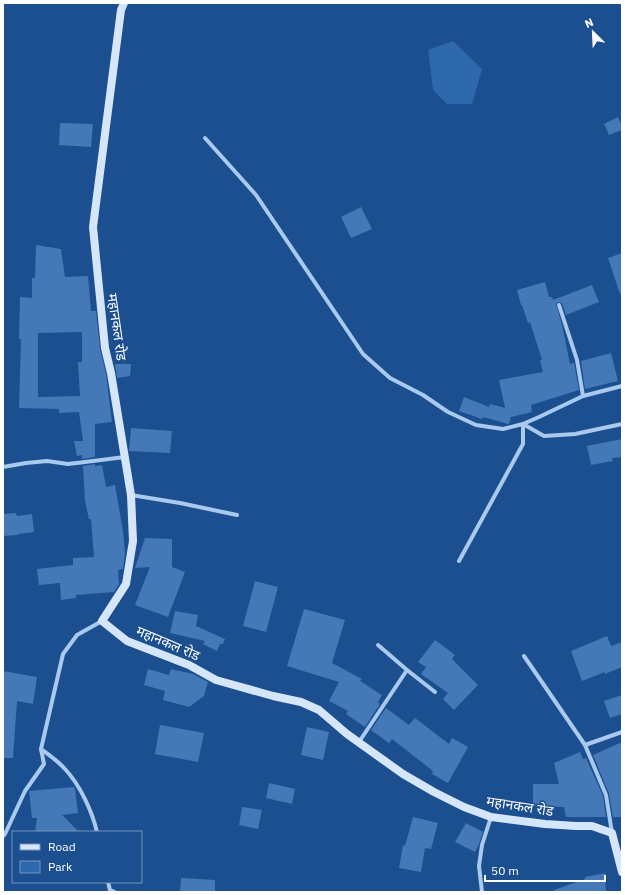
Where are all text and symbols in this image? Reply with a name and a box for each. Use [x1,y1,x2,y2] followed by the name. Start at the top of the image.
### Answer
[573,12,613,52] north arrow
[582,15,595,31] text: N
[103,292,131,362] street label: महानकल रोड
[133,622,203,665] street label: महानकल रोड
[485,792,555,820] street label: महानकल रोड
[12,831,142,883] legend
[48,839,76,854] text: Road
[485,857,605,883] scale bar
[48,859,73,874] text: Park
[491,863,519,878] text: 50 m

